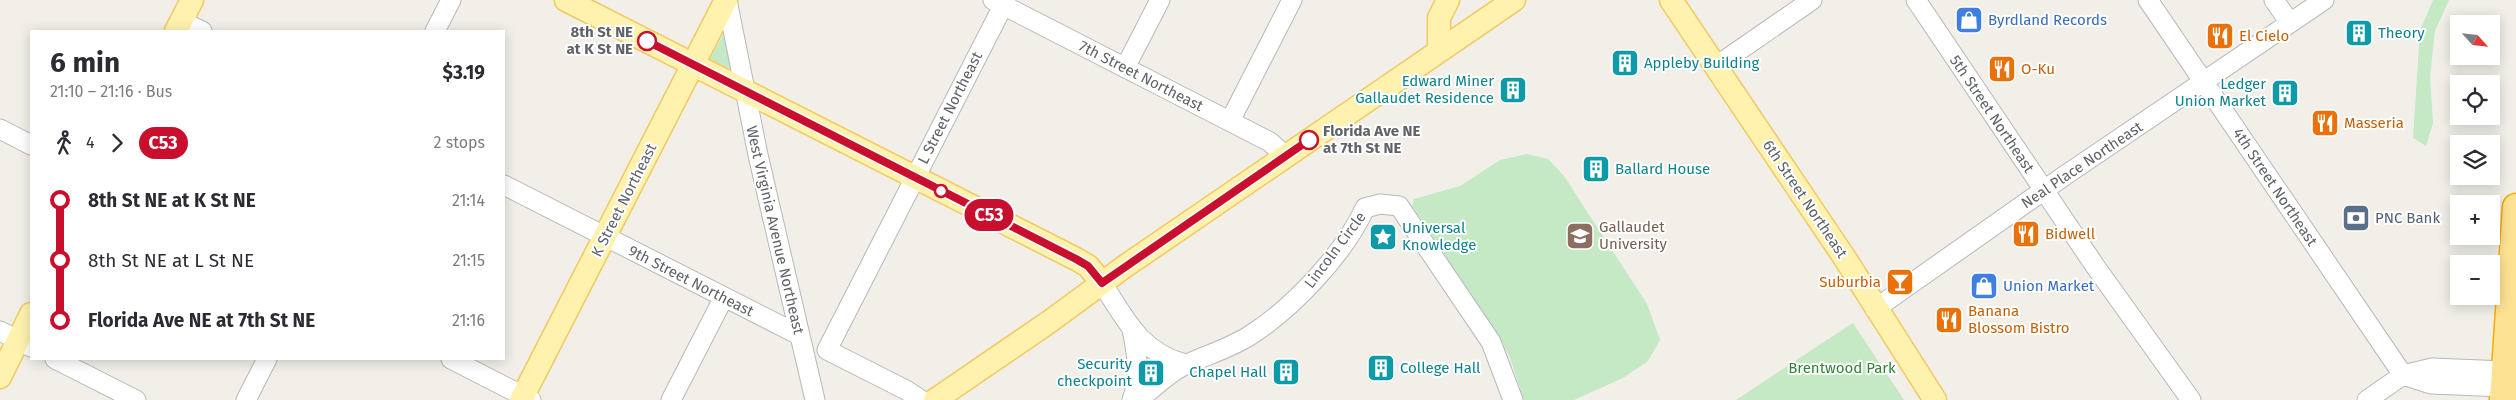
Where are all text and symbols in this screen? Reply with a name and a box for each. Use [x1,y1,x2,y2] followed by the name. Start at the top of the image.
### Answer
[1954,5,1984,35] shop icon: Byrdland Records
[1988,11,2107,29] place label: Byrdland Records
[2450,15,2500,65] north arrow
[2450,15,2500,305] map controls
[2344,18,2374,48] building icon: Theory
[2205,21,2235,51] restaurant icon: El Cielo
[567,23,633,58] place label: 8th St NE at K St NE
[2378,24,2425,42] place label: Theory
[2239,27,2289,45] place label: El Cielo
[637,31,657,51] marker: 8th St NE at K St NE
[1076,37,1207,115] street label: 7th Street Northeast
[50,46,120,79] text: 6 min
[914,48,986,167] street label: L Street Northeast
[1610,48,1640,78] building icon: Appleby Building
[1946,52,2038,177] street label: 5th Street Northeast
[1644,54,1760,72] place label: Appleby Building
[1987,54,2017,84] restaurant icon: O-Ku
[2021,60,2055,78] place label: O-Ku
[443,61,485,84] text: $3.19
[1355,72,1494,107] place label: Edward Miner Gallaudet Residence
[1498,75,1528,105] building icon: Edward Miner Gallaudet Residence
[2175,75,2267,110] place label: Ledger Union Market
[2450,75,2500,125] button: locate
[2270,78,2300,108] building icon: Ledger Union Market
[50,82,172,101] text: 21:10 – 21:16 · Bus
[2310,108,2340,138] restaurant icon: Masseria
[2344,114,2404,132] place label: Masseria
[2018,117,2146,212] street label: Neal Place Northeast
[1323,122,1421,157] place label: Florida Ave NE at 7th St NE
[742,124,808,337] street label: West Virginia Avenue Northeast
[2229,125,2321,250] street label: 4th Street Northeast
[50,129,78,157] icon: walk
[103,129,131,157] icon: forward
[1299,130,1319,150] marker: Florida Ave NE at 7th St NE
[149,132,178,154] text: C53
[86,133,95,152] text: 4
[434,133,485,152] text: 2 stops
[2450,135,2500,185] button: layers
[1759,137,1851,262] street label: 6th Street Northeast
[588,140,661,260] street label: K Street Northeast
[1581,154,1611,184] building icon: Ballard House
[1615,160,1710,178] place label: Ballard House
[934,184,948,198] unlabelled marker
[88,189,256,212] text: 8th St NE at K St NE
[452,191,485,210] text: 21:14
[2450,195,2500,245] button: +
[960,199,1018,231] line badge: C53
[2341,203,2371,233] bank icon: PNC Bank
[974,204,1004,226] text: C53
[1300,208,1370,292] street label: Lincoln Circle
[2375,209,2440,227] place label: PNC Bank
[1599,218,1668,253] place label: Gallaudet University
[1402,219,1476,254] place label: Universal Knowledge
[2011,219,2041,249] restaurant icon: Bidwell
[1565,221,1595,251] school or university icon: Gallaudet University
[1368,222,1398,252] place icon: Universal Knowledge
[2045,225,2096,243] place label: Bidwell
[625,242,757,321] street label: 9th Street Northeast
[88,249,254,272] text: 8th St NE at L St NE
[452,251,485,270] text: 21:15
[2450,255,2500,305] button: −
[1885,267,1915,297] bar icon: Suburbia
[1969,271,1999,301] shop icon: Union Market
[1819,273,1881,291] place label: Suburbia
[2003,277,2095,295] place label: Union Market
[1968,302,2070,337] place label: Banana Blossom Bistro
[1934,305,1964,335] restaurant icon: Banana Blossom Bistro
[88,309,315,332] text: Florida Ave NE at 7th St NE
[452,311,485,330] text: 21:16
[1366,353,1396,383] building icon: College Hall
[1057,355,1133,390] place label: Security checkpoint
[1271,357,1301,387] building icon: Chapel Hall
[1136,358,1166,388] building icon: Security checkpoint
[1400,359,1481,377] place label: College Hall
[1788,359,1896,377] park label: Brentwood Park
[1189,363,1268,381] place label: Chapel Hall

